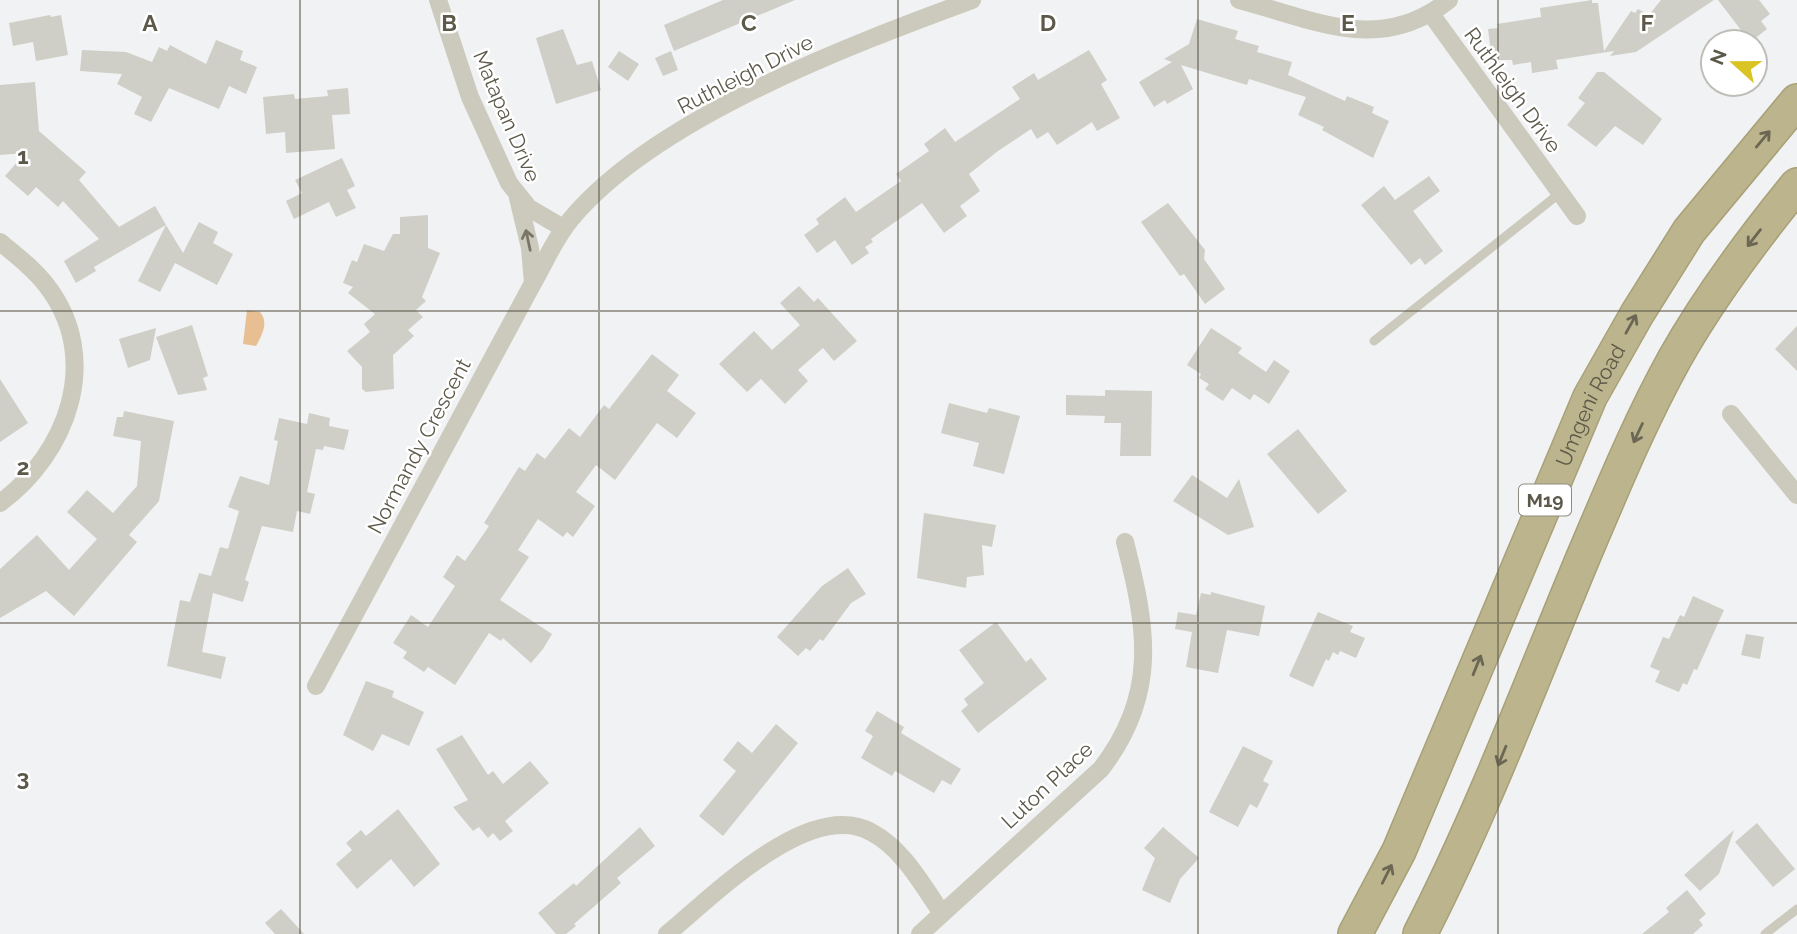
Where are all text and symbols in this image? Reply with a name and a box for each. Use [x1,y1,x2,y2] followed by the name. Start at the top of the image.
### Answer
[142,9,158,36] text: A
[441,9,457,36] text: B
[741,9,757,36] text: C
[1040,9,1056,36] text: D
[1341,9,1355,36] text: E
[1640,9,1654,36] text: F
[1459,23,1567,157] street label: Ruthleigh Drive
[1699,28,1769,98] north arrow
[673,29,817,119] street label: Ruthleigh Drive
[1705,46,1731,68] text: N
[468,47,546,185] street label: Matapan Drive
[1755,131,1771,149] one-way arrow
[17,142,29,169] text: 1
[1746,228,1761,246] one-way arrow
[520,229,534,252] one-way arrow
[1625,314,1638,335] one-way arrow
[1550,340,1630,470] street label: Umgeni Road
[362,354,476,538] street label: Normandy Crescent
[1631,422,1644,443] one-way arrow
[17,453,29,480] text: 2
[1519,485,1571,516] road number: M19
[1472,654,1485,676] one-way arrow
[996,736,1098,834] street label: Luton Place
[1495,744,1508,766] one-way arrow
[17,764,29,791] text: 3
[1381,864,1395,885] one-way arrow

